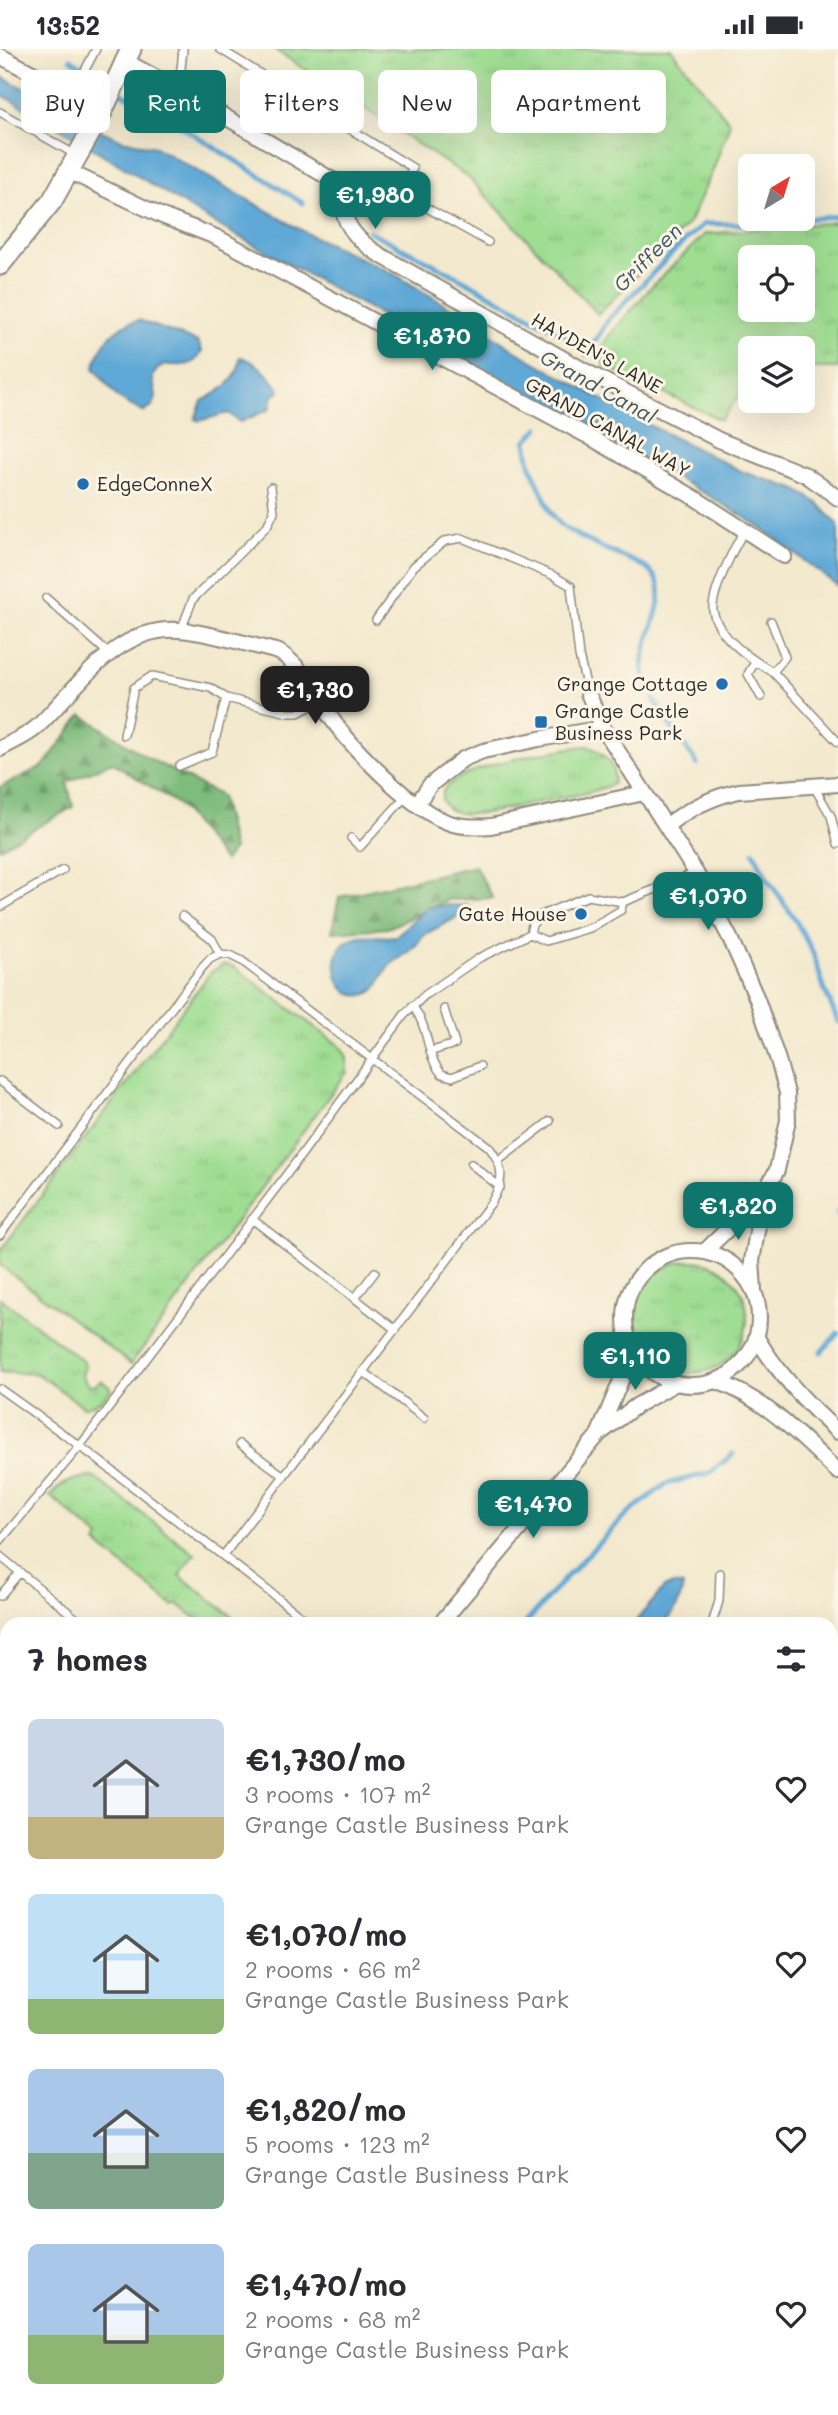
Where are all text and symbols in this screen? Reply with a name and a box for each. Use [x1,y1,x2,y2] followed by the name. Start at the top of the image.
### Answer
[35,8,100,42] text: 13:52
[21,70,110,133] chip: Buy
[124,70,226,133] chip: Rent
[240,70,364,133] chip: Filters
[378,70,477,133] chip: New
[491,70,666,133] chip: Apartment
[738,154,816,231] north arrow
[738,154,815,413] map controls
[318,171,432,231] pin: €1,980
[336,179,414,209] text: €1,980
[607,217,687,297] water label: Griffeen
[738,245,815,322] button: locate
[527,306,667,399] street label: HAYDEN'S LANE
[375,313,489,372] pin: €1,870
[393,320,471,350] text: €1,870
[738,336,815,413] button: layers
[536,343,662,429] water label: Grand Canal
[521,371,695,482] street label: GRAND CANAL WAY
[97,471,213,496] place label: EdgeConneX
[75,476,91,492] marker: EdgeConneX
[258,667,372,726] pin: €1,730
[557,671,708,696] place label: Grange Cottage
[276,674,354,704] text: €1,730
[714,676,730,692] marker: Grange Cottage
[555,698,689,745] place label: Grange Castle Business Park
[533,714,549,730] marker: Grange Castle Business Park
[651,873,765,932] pin: €1,070
[669,880,747,910] text: €1,070
[459,901,567,926] place label: Gate House
[573,906,589,922] marker: Gate House
[681,1183,795,1242] pin: €1,820
[699,1190,777,1220] text: €1,820
[578,1333,692,1392] pin: €1,110
[599,1340,671,1370] text: €1,110
[476,1481,590,1540] pin: €1,470
[494,1488,572,1518] text: €1,470
[28,1639,148,1679] text: 7 homes
[772,1640,810,1678] icon: filters
[245,1739,405,1779] text: €1,730/mo
[84,1747,168,1831] icon: home
[772,1770,810,1808] icon: heart
[245,1779,431,1809] text: 3 rooms · 107 m²
[245,1809,569,1839] text: Grange Castle Business Park
[245,1914,407,1954] text: €1,070/mo
[84,1922,168,2006] icon: home
[772,1945,810,1983] icon: heart
[245,1954,420,1984] text: 2 rooms · 66 m²
[245,1984,569,2014] text: Grange Castle Business Park
[245,2089,406,2129] text: €1,820/mo
[84,2097,168,2181] icon: home
[772,2120,810,2158] icon: heart
[245,2129,430,2159] text: 5 rooms · 123 m²
[245,2159,569,2189] text: Grange Castle Business Park
[245,2264,406,2304] text: €1,470/mo
[84,2272,168,2356] icon: home
[772,2295,810,2333] icon: heart
[245,2304,420,2334] text: 2 rooms · 68 m²
[245,2334,569,2364] text: Grange Castle Business Park

